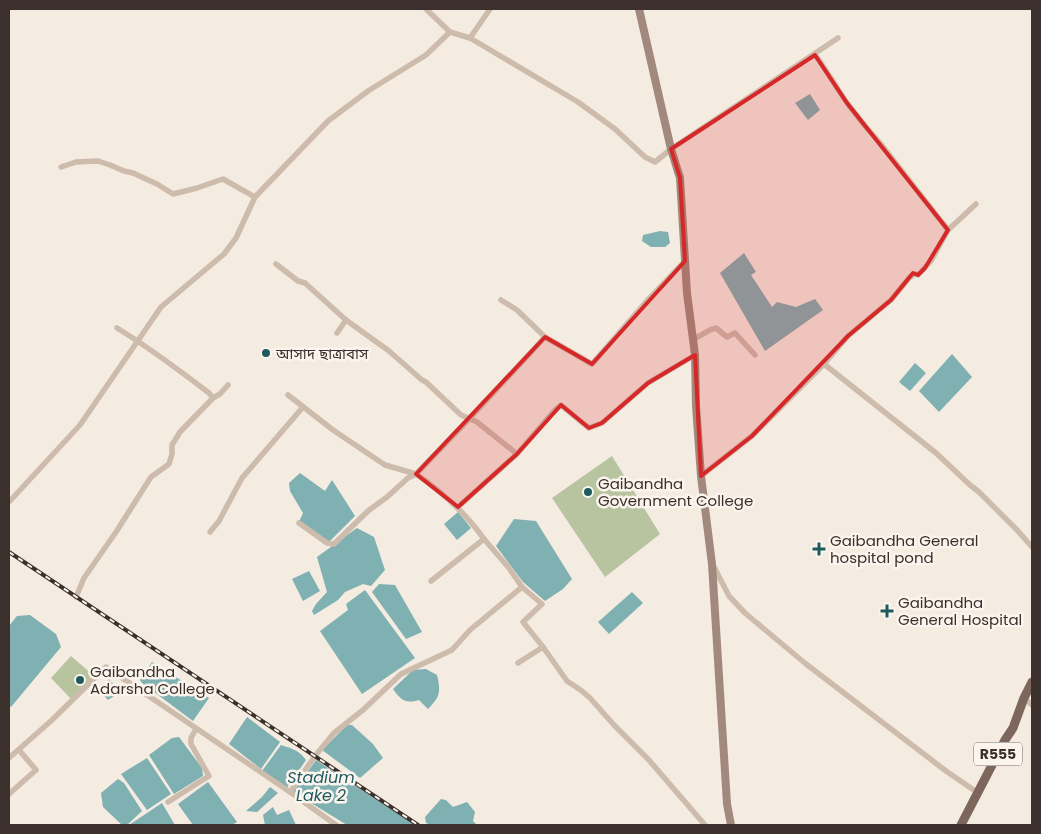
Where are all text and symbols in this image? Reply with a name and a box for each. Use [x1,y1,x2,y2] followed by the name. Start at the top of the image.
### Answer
[275,343,369,364] place label: আসাদ ছাত্রাবাস
[260,347,272,359] marker: আসাদ ছাত্রাবাস
[598,473,753,511] place label: Gaibandha Government College
[582,486,594,498] marker: Gaibandha Government College
[830,530,979,568] place label: Gaibandha General hospital pond
[812,542,826,556] marker: Gaibandha General hospital pond
[898,592,1022,630] place label: Gaibandha General Hospital
[880,604,894,618] marker: Gaibandha General Hospital
[90,661,215,699] place label: Gaibandha Adarsha College
[74,674,86,686] marker: Gaibandha Adarsha College
[974,742,1022,766] road number: R555
[287,766,355,807] water label: Stadium Lake 2

